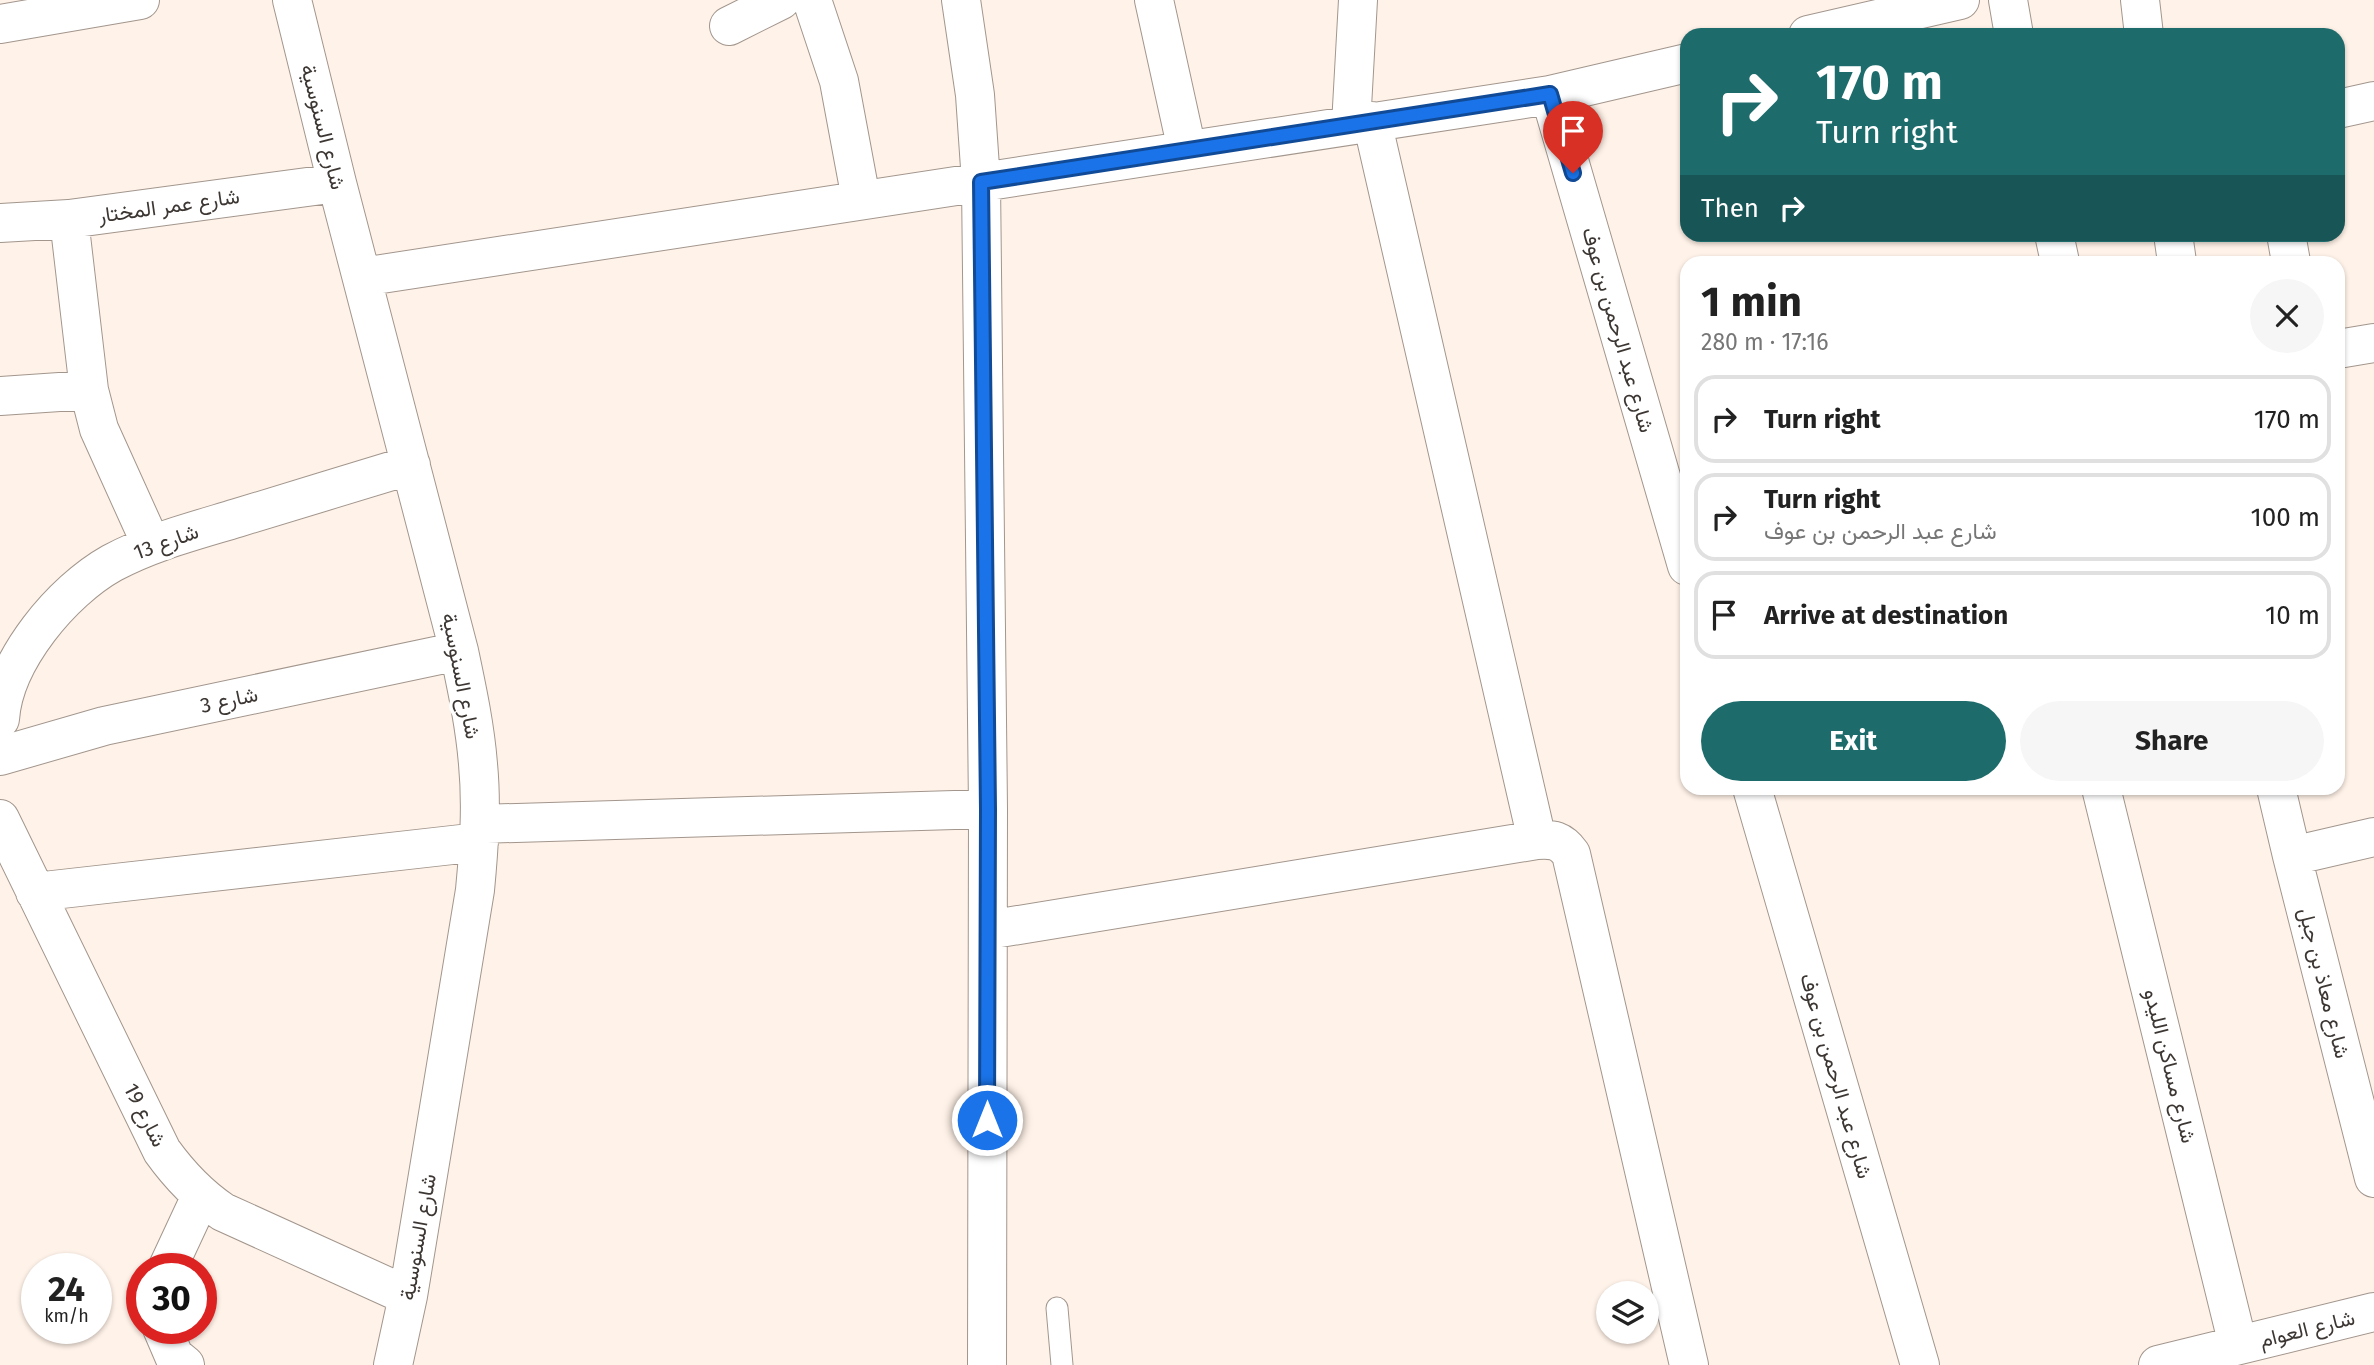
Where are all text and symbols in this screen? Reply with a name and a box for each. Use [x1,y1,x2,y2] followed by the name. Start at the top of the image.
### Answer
[1816,53,1943,112] text: 170 m
[1701,56,1792,147] icon: right
[294,62,351,192] street label: شارع السنوسية
[1543,101,1603,173] pin
[1554,112,1592,150] icon: arrive
[1816,113,1958,151] text: Turn right
[96,183,241,230] street label: شارع عمر المختار
[1773,189,1811,227] icon: right
[1701,193,1759,224] text: Then
[1575,224,1660,436] street label: شارع عبد الرحمن بن عوف
[1701,277,1802,327] text: 1 min
[2250,279,2324,353] button: close
[1701,328,1828,356] text: 280 m · 17:16
[1705,400,1743,438] icon: right
[1764,404,1881,435] text: Turn right
[2254,404,2320,435] text: 170 m
[1764,484,1881,515] text: Turn right
[1705,498,1743,536] icon: right
[2251,502,2320,533] text: 100 m
[1764,517,1997,545] text: شارع عبد الرحمن بن عوف
[130,518,202,567] street label: شارع 13
[1705,596,1743,634] icon: arrive
[1764,600,2008,631] text: Arrive at destination
[2265,600,2320,631] text: 10 m
[435,611,486,741] street label: شارع السنوسية
[198,681,260,720] street label: شارع 3
[1701,701,2006,781] button: Exit
[2020,701,2324,781] button: Share
[2292,905,2355,1061] street label: شارع معاذ بن جبل
[1793,970,1878,1182] street label: شارع عبد الرحمن بن عوف
[2137,986,2202,1146] street label: شارع مساكن الليدو
[117,1079,172,1152] street label: شارع 19
[950,1083,1024,1157] position arrow
[394,1172,443,1302] street label: شارع السنوسية
[126,1253,217,1344] speed limit sign: 30
[48,1268,85,1310] text: 24
[1596,1281,1659,1344] map controls
[1596,1281,1659,1344] button: layers
[44,1305,89,1327] text: km/h
[2257,1305,2358,1354] street label: شارع العوام

